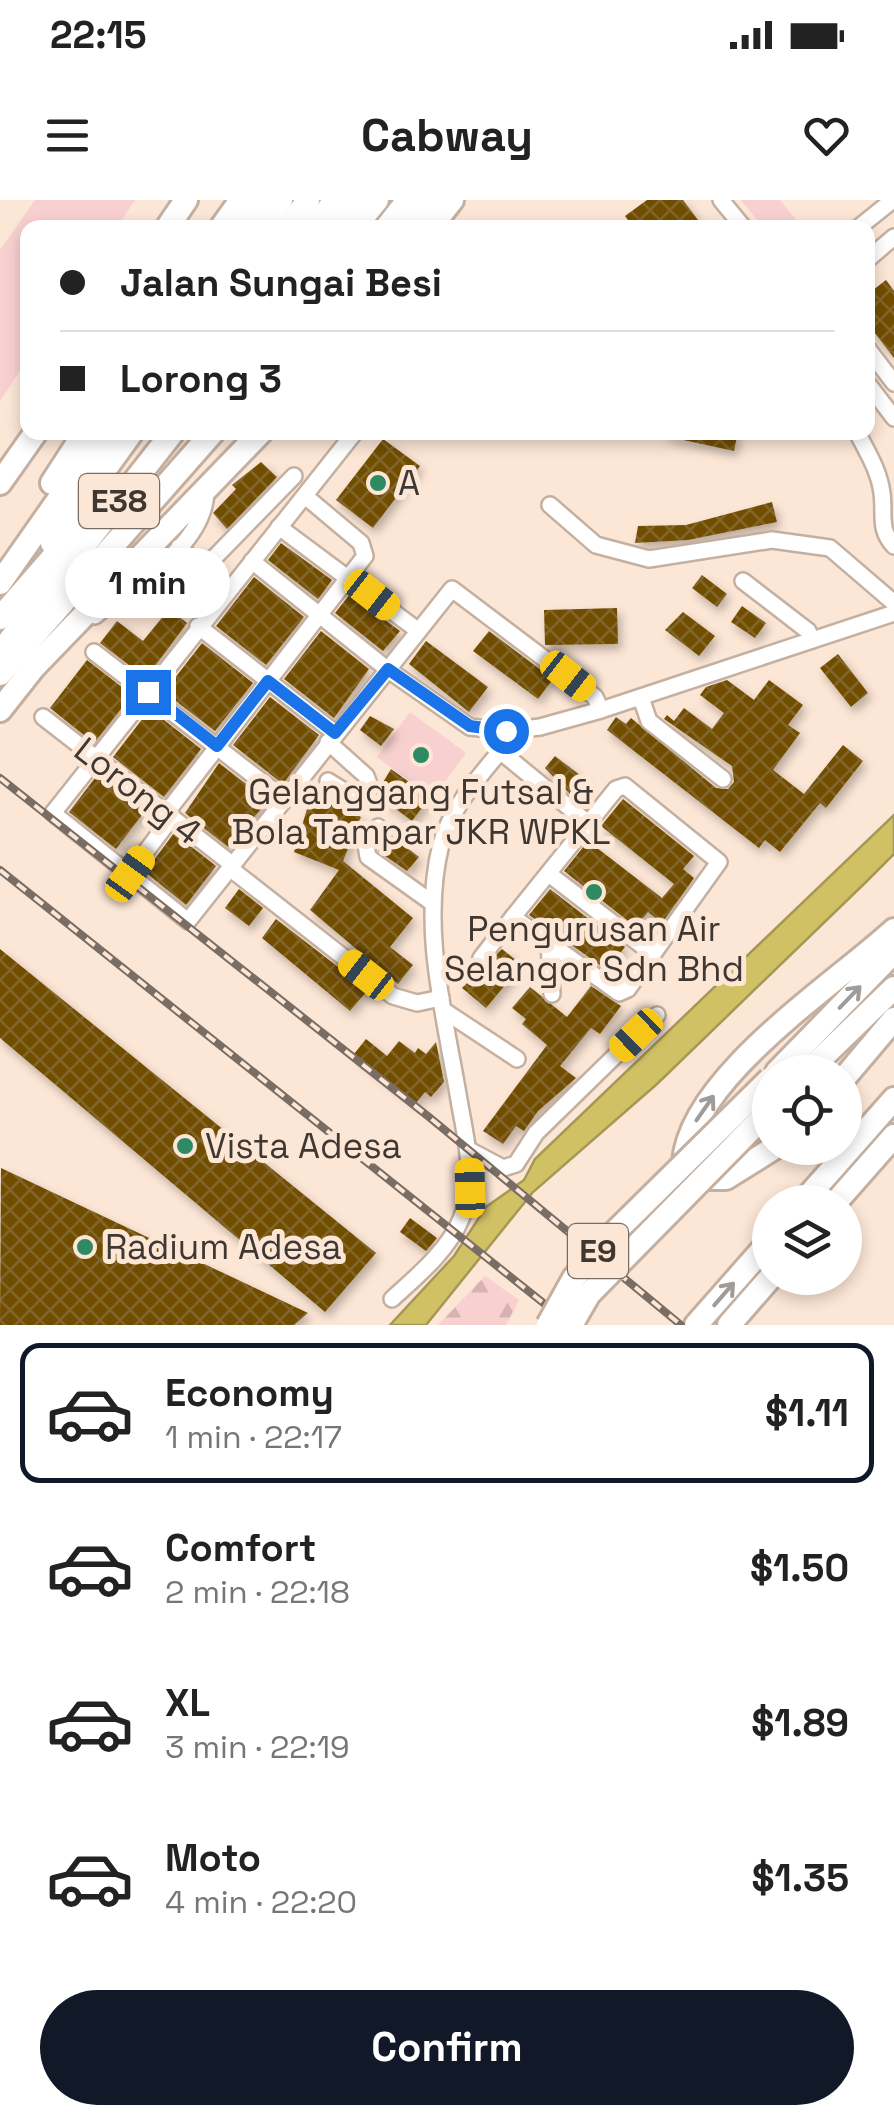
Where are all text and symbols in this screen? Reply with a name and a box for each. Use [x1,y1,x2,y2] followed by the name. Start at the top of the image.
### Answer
[50,11,146,59] text: 22:15
[361,107,533,164] text: Cabway
[40,108,95,163] icon: menu
[799,108,854,163] icon: heart
[120,259,442,307] text: Jalan Sungai Besi
[120,355,282,403] text: Lorong 3
[398,461,420,505] place label: A
[367,472,389,494] marker: A
[79,474,159,528] road number: E38
[66,547,230,617] callout: 1 min
[108,563,187,603] text: 1 min
[339,565,405,625] car
[535,646,601,706] car
[126,670,171,715] route end
[484,709,529,754] route start
[66,728,210,854] street label: Lorong 4
[410,744,432,766] marker: Gelanggang Futsal & Bola Tampar JKR WPKL
[231,770,611,854] place label: Gelanggang Futsal & Bola Tampar JKR WPKL
[100,841,160,907] car
[583,881,605,903] marker: Pengurusan Air Selangor Sdn Bhd
[444,907,744,991] place label: Pengurusan Air Selangor Sdn Bhd
[333,945,399,1005] car
[838,985,862,1010] one-way arrow
[604,1003,668,1067] car
[752,1055,862,1295] map controls
[752,1055,862,1165] button: locate
[695,1095,716,1122] one-way arrow
[205,1124,402,1168] place label: Vista Adesa
[174,1135,196,1157] marker: Vista Adesa
[454,1158,486,1218] car
[752,1185,862,1295] button: layers
[568,1224,628,1278] road number: E9
[105,1225,342,1269] place label: Radium Adesa
[74,1236,96,1258] marker: Radium Adesa
[712,1281,734,1307] one-way arrow
[45,1368,135,1458] icon: car
[165,1369,334,1417] text: Economy
[765,1389,849,1437] text: $1.11
[165,1417,342,1457] text: 1 min · 22:17
[45,1523,135,1613] icon: car
[165,1524,316,1572] text: Comfort
[750,1544,849,1592] text: $1.50
[165,1572,350,1612] text: 2 min · 22:18
[45,1678,135,1768] icon: car
[165,1679,210,1727] text: XL
[751,1699,849,1747] text: $1.89
[165,1727,350,1767] text: 3 min · 22:19
[45,1833,135,1923] icon: car
[165,1834,261,1882] text: Moto
[752,1854,849,1902] text: $1.35
[165,1882,357,1922] text: 4 min · 22:20
[40,1990,854,2105] button: Confirm

